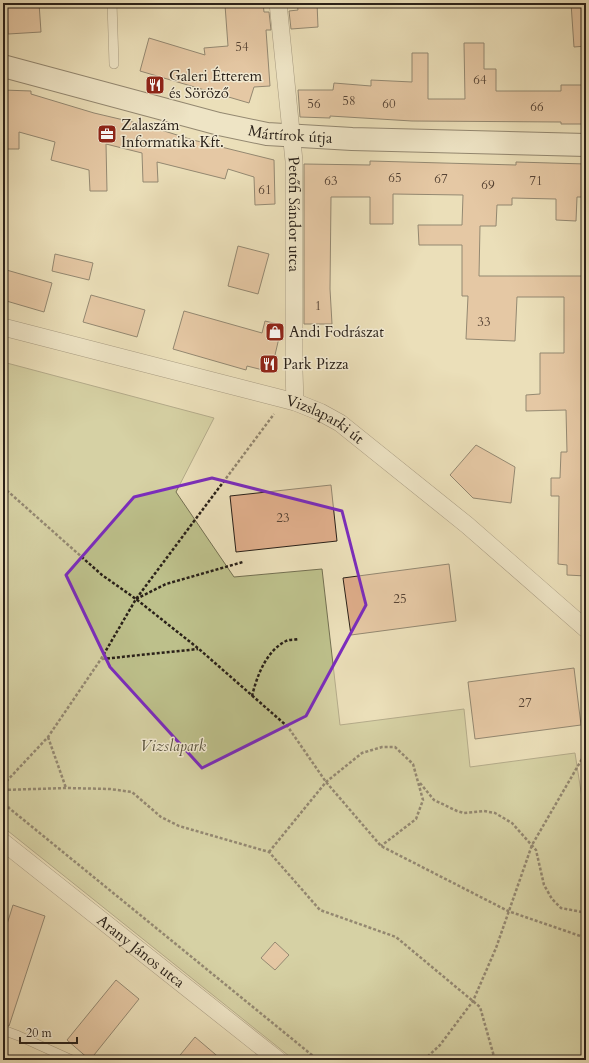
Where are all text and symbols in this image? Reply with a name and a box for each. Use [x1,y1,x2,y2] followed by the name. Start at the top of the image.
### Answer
[235,38,249,56] house number: 54
[169,66,263,103] place label: Galeri Étterem és Söröző
[473,71,487,89] house number: 64
[144,74,166,96] restaurant icon: Galeri Étterem és Söröző
[342,92,356,110] house number: 58
[307,95,321,113] house number: 56
[382,95,396,113] house number: 60
[530,98,544,116] house number: 66
[121,115,224,152] place label: Zalaszám Informatika Kft.
[246,120,334,148] street label: Mártírok útja
[96,123,118,145] office icon: Zalaszám Informatika Kft.
[284,155,304,272] street label: Petőfi Sándor utca
[388,169,402,187] house number: 65
[434,170,448,188] house number: 67
[324,172,338,190] house number: 63
[529,172,543,190] house number: 71
[481,176,495,194] house number: 69
[258,181,272,199] house number: 61
[315,297,321,315] house number: 1
[477,313,491,331] house number: 33
[264,321,286,343] shop icon: Andi Fodrászat
[289,322,384,342] place label: Andi Fodrászat
[258,353,280,375] restaurant icon: Park Pizza
[283,354,349,374] place label: Park Pizza
[284,390,368,448] street label: Vizslaparki út
[276,509,290,527] house number: 23
[393,590,407,608] house number: 25
[518,694,532,712] house number: 27
[140,736,206,756] park label: Vizslapark
[93,910,189,993] street label: Arany János utca
[20,1019,77,1045] scale bar
[26,1025,53,1041] text: 20 m

